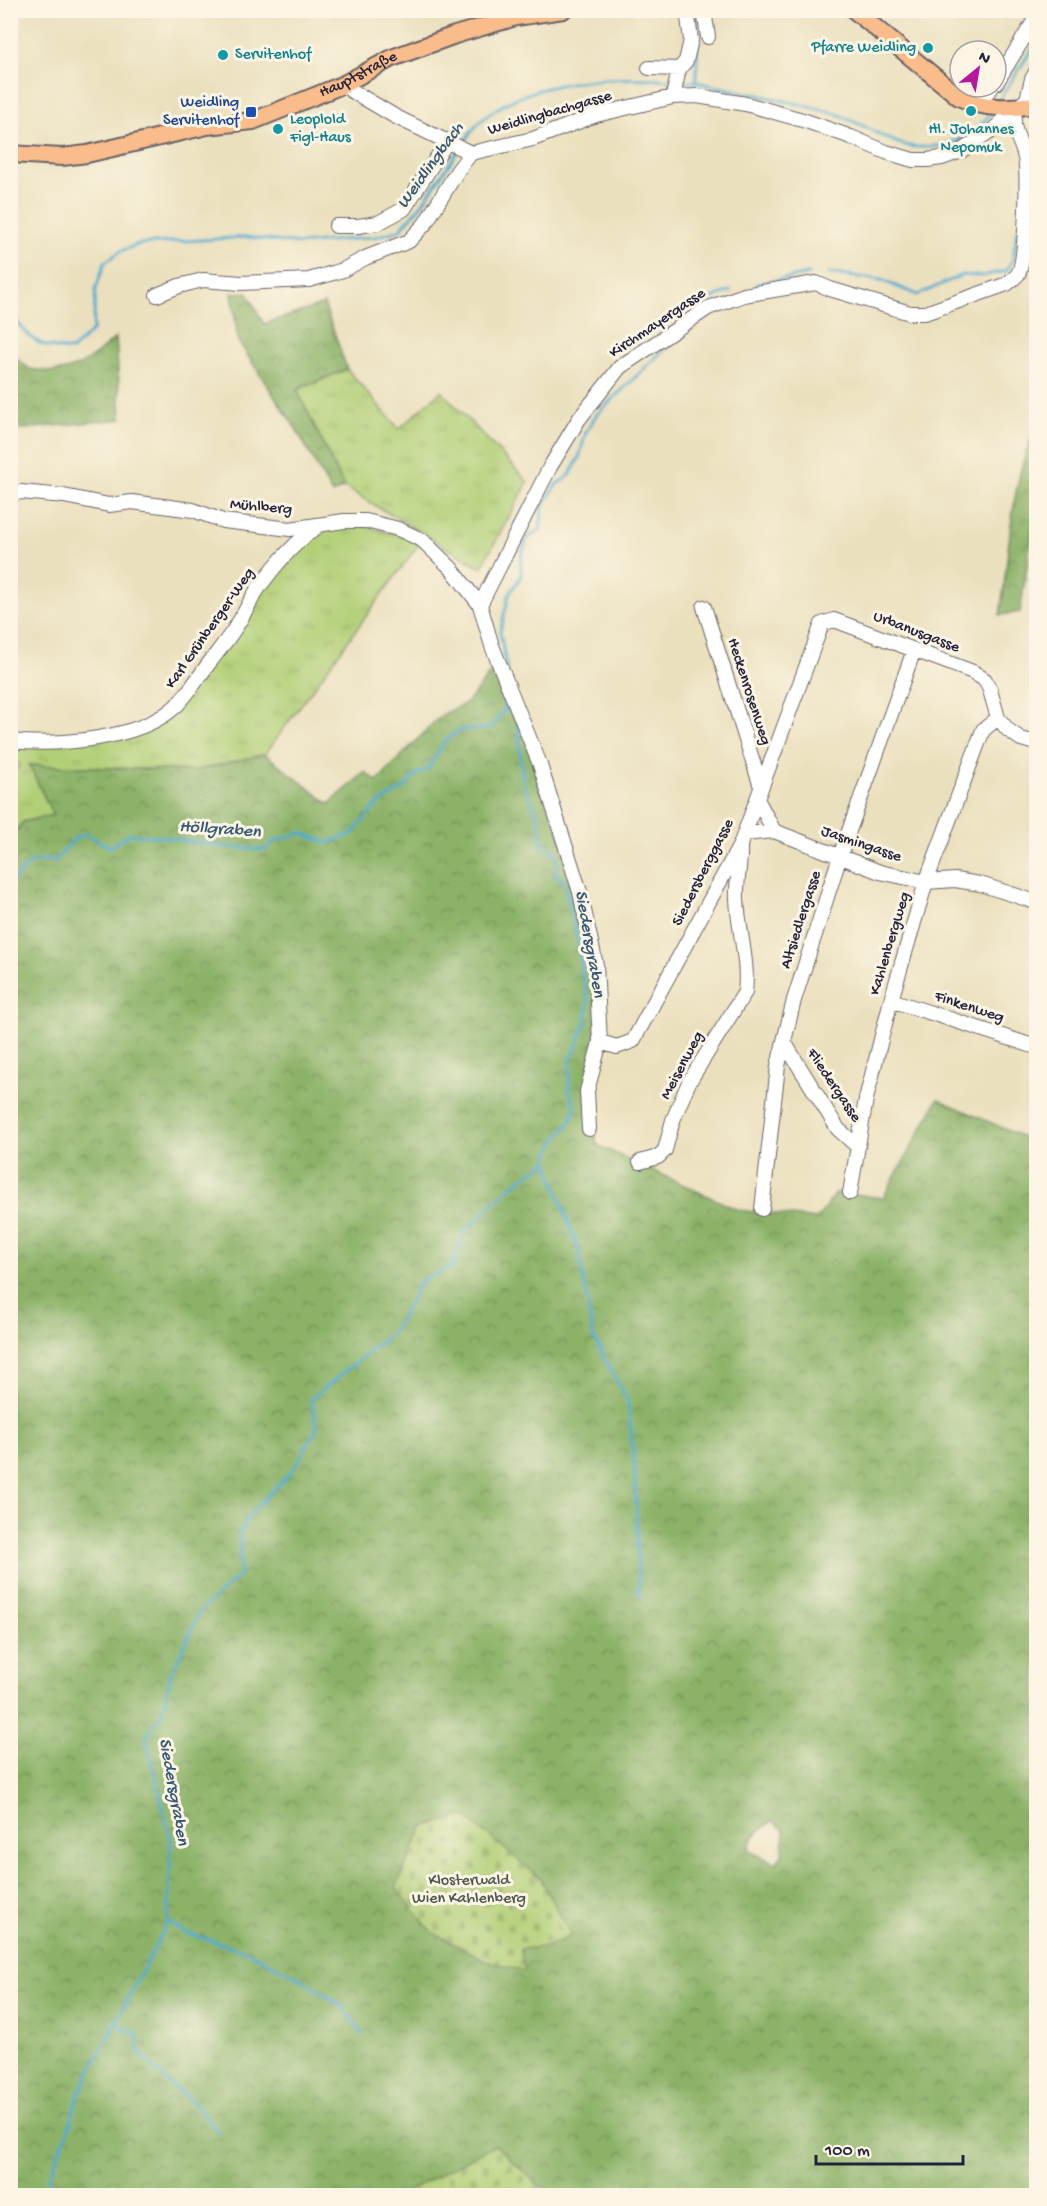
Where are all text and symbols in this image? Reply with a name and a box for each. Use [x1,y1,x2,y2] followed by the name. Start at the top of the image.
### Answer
[811,39,916,58] place label: Pfarre Weidling
[948,39,1008,99] north arrow
[921,41,935,55] marker: Pfarre Weidling
[235,46,312,65] place label: Servitenhof
[317,47,401,103] street label: Hauptstraße
[216,48,230,62] marker: Servitenhof
[974,48,993,70] text: N
[486,87,615,141] street label: Weidlingbachgasse
[163,94,240,131] place label: Weidling Servitenhof
[964,104,978,118] marker: Hl. Johannes Nepomuk
[244,105,258,119] marker: Weidling Servitenhof
[289,111,352,148] place label: Leoplold Figl-Haus
[393,119,469,213] water label: Weidlingbach
[928,121,1015,158] place label: Hl. Johannes Nepomuk
[271,122,285,136] marker: Leoplold Figl-Haus
[606,284,710,363] street label: Kirchmayergasse
[229,496,293,520] street label: Mühlberg
[162,565,260,693] street label: Karl Grünberger-Weg
[870,608,963,658] street label: Urbanusgasse
[722,636,774,748] street label: Heckenrosenweg
[669,816,740,930] street label: Siedersberggasse
[179,817,262,843] water label: Höllgraben
[818,822,904,868] street label: Jasmingasse
[777,868,827,971] street label: Altsiedlergasse
[569,889,609,1000] water label: Siedersgraben
[866,890,916,998] street label: Kahlenbergweg
[931,988,1006,1028] street label: Finkenweg
[657,1029,709,1103] street label: Meisenweg
[801,1045,865,1127] street label: Fliedergasse
[153,1737,193,1848] water label: Siedersgraben
[412,1872,526,1909] park label: Klosterwald Wien Kahlenberg
[816,2128,963,2166] scale bar
[824,2141,870,2162] text: 100 m

